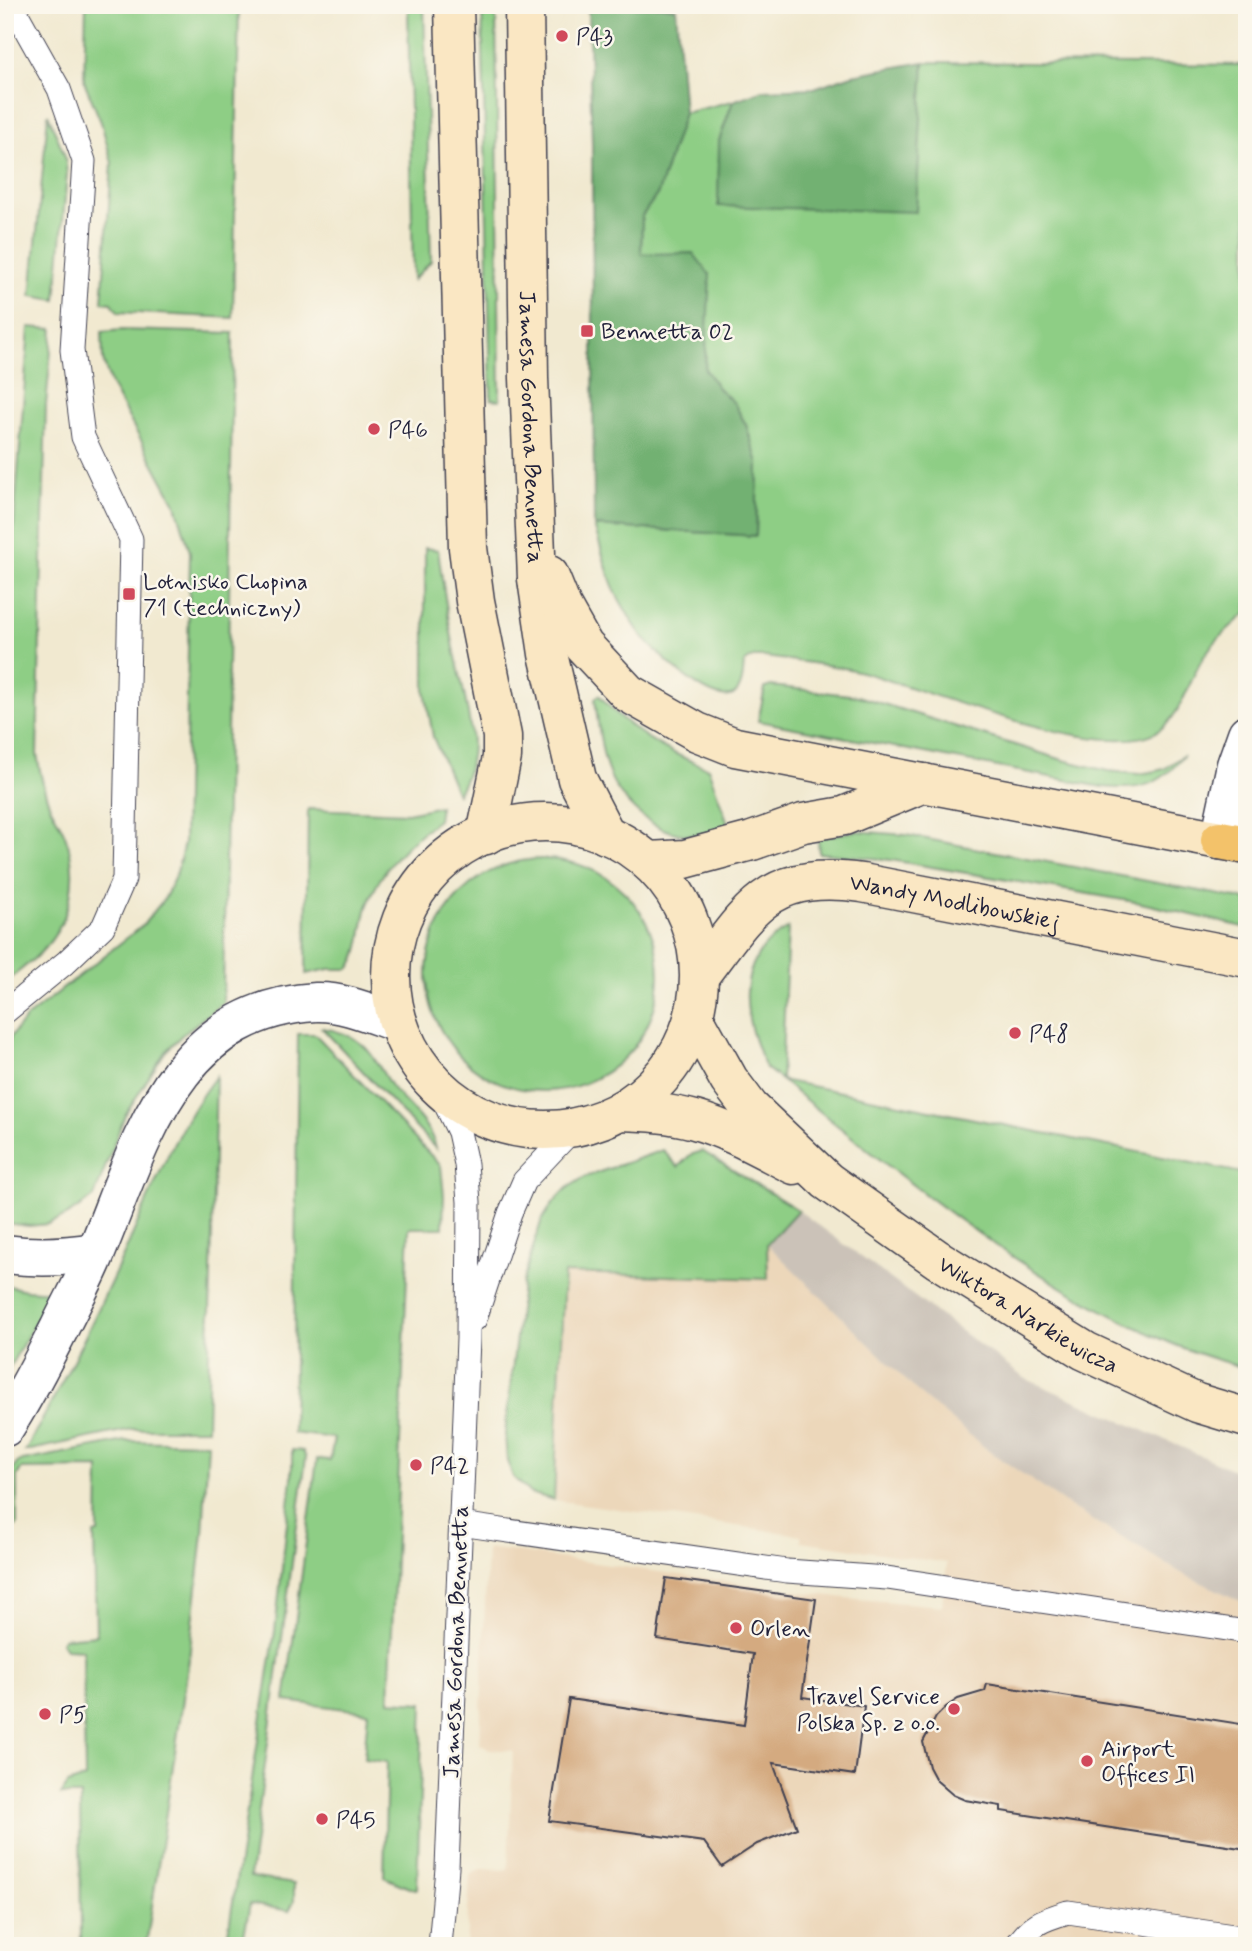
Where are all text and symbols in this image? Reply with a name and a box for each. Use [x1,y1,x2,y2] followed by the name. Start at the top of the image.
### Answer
[576,23,613,53] place label: P43
[554,28,570,44] marker: P43
[511,290,549,564] street label: Jamesa Gordona Bennetta
[601,318,734,348] place label: Bennetta 02
[579,323,595,339] marker: Bennetta 02
[388,416,428,446] place label: P46
[366,421,382,437] marker: P46
[143,568,308,624] place label: Lotnisko Chopina 71 (techniczny)
[121,586,137,602] marker: Lotnisko Chopina 71 (techniczny)
[848,869,1062,938] street label: Wandy Modlibowskiej
[1029,1020,1069,1050] place label: P48
[1007,1025,1023,1041] marker: P48
[932,1250,1123,1381] street label: Wiktora Narkiewicza
[430,1452,469,1482] place label: P42
[408,1457,424,1473] marker: P42
[437,1505,477,1779] street label: Jamesa Gordona Bennetta
[750,1615,810,1645] place label: Orlen
[728,1620,744,1636] marker: Orlen
[797,1683,940,1739] place label: Travel Service Polska Sp. z o.o.
[59,1701,87,1731] place label: P5
[946,1701,962,1717] marker: Travel Service Polska Sp. z o.o.
[37,1706,53,1722] marker: P5
[1101,1735,1195,1791] place label: Airport Offices II
[1079,1753,1095,1769] marker: Airport Offices II
[336,1806,375,1836] place label: P45
[314,1811,330,1827] marker: P45

